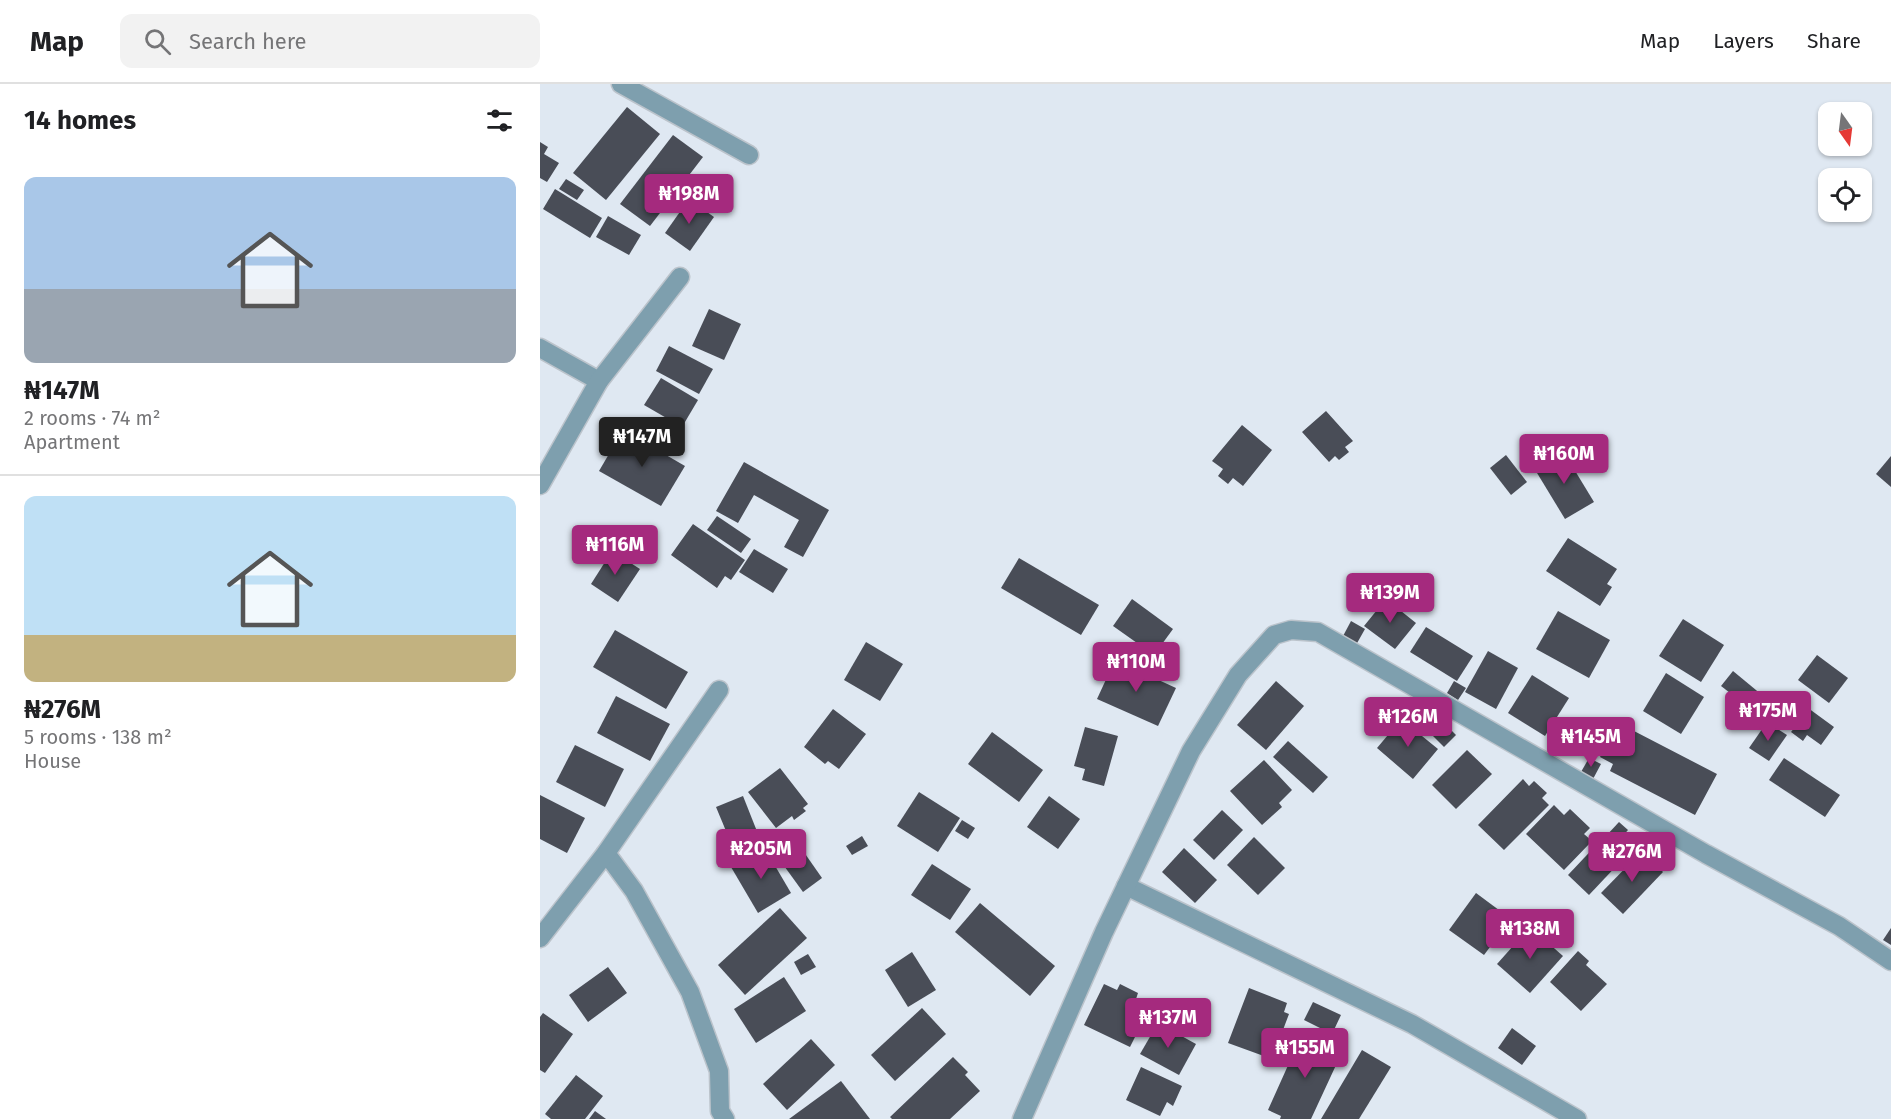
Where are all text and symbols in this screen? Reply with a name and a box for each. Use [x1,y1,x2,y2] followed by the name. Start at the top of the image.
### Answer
[120,14,540,68] search box
[30,25,84,58] text: Map
[141,25,174,58] icon: search
[189,28,307,55] text: Search here
[1640,28,1680,54] text: Map
[1713,28,1774,54] text: Layers
[1807,28,1861,54] text: Share
[1818,102,1872,156] north arrow
[1818,102,1872,222] map controls
[483,104,516,137] icon: filters
[24,105,136,136] text: 14 homes
[1818,168,1872,222] button: locate
[647,174,731,225] pin: ₦198M
[659,181,719,205] text: ₦198M
[216,216,324,324] icon: home
[24,375,100,406] text: ₦147M
[24,406,161,430] text: 2 rooms · 74 m²
[600,417,684,468] pin: ₦147M
[613,424,671,448] text: ₦147M
[24,430,120,454] text: Apartment
[1522,434,1606,485] pin: ₦160M
[1533,441,1595,465] text: ₦160M
[573,525,657,576] pin: ₦116M
[586,532,644,556] text: ₦116M
[216,535,324,643] icon: home
[1348,573,1432,624] pin: ₦139M
[1360,580,1420,604] text: ₦139M
[1094,642,1178,693] pin: ₦110M
[1107,649,1165,673] text: ₦110M
[1726,691,1810,742] pin: ₦175M
[24,694,101,725] text: ₦276M
[1366,697,1450,748] pin: ₦126M
[1739,698,1797,722] text: ₦175M
[1378,704,1438,728] text: ₦126M
[1549,717,1633,768] pin: ₦145M
[1561,724,1621,748] text: ₦145M
[24,725,172,749] text: 5 rooms · 138 m²
[24,749,81,773] text: House
[719,829,803,880] pin: ₦205M
[1590,832,1674,883] pin: ₦276M
[730,836,792,860] text: ₦205M
[1602,839,1662,863] text: ₦276M
[1488,909,1572,960] pin: ₦138M
[1500,916,1560,940] text: ₦138M
[1126,998,1210,1049] pin: ₦137M
[1139,1005,1197,1029] text: ₦137M
[1263,1028,1347,1079] pin: ₦155M
[1275,1035,1335,1059] text: ₦155M

